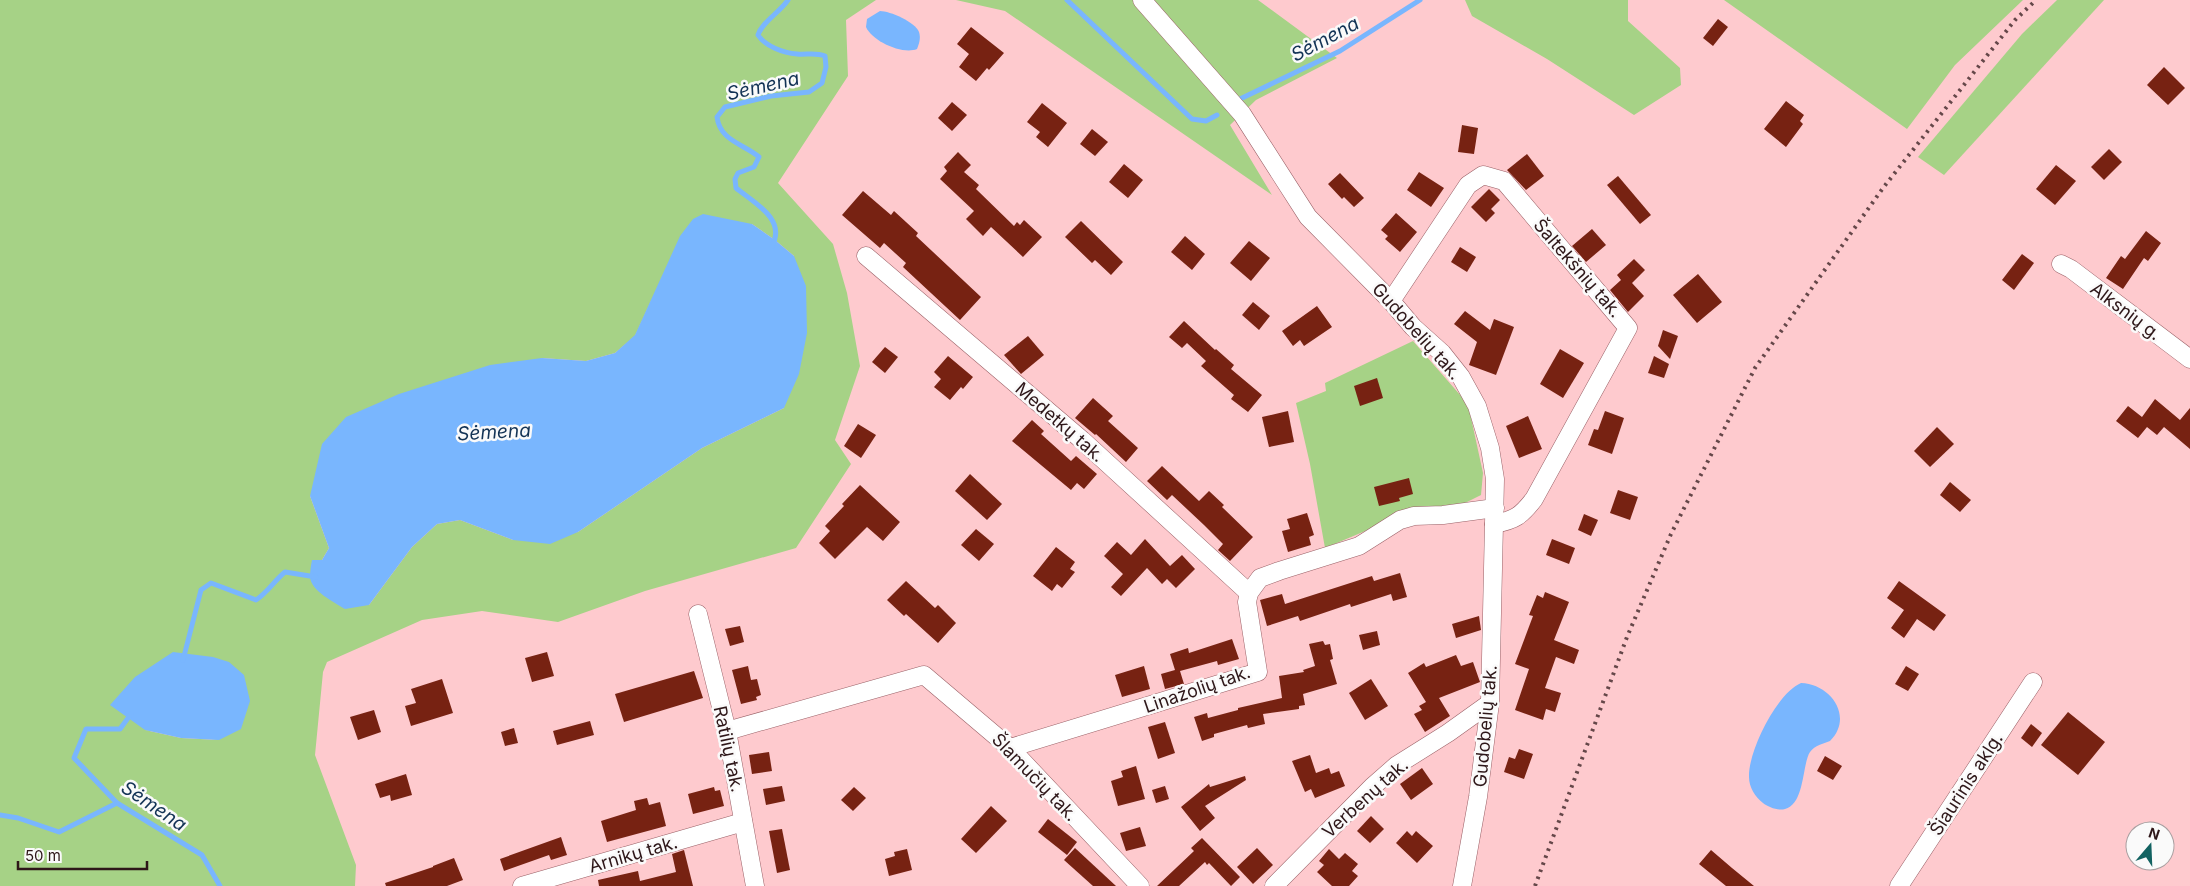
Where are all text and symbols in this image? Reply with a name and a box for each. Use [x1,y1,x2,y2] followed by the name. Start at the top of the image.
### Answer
[1287,11,1363,66] water label: Sėmena
[725,66,802,105] water label: Sėmena
[1529,214,1627,322] street label: Šaltekšnių tak.
[1368,278,1466,384] street label: Gudobelių tak.
[2087,278,2165,344] street label: Alksnių g.
[1011,378,1109,466] street label: Medetkų tak.
[457,419,532,445] water label: Sėmena
[1141,661,1253,717] street label: Linažolių tak.
[1469,664,1501,788] street label: Gudobelių tak.
[710,704,748,794] street label: Ratilių tak.
[988,728,1083,825] street label: Šlamučių tak.
[1924,728,2007,839] street label: Šiaurinis aklg.
[1318,754,1412,842] street label: Verbenų tak.
[117,776,191,836] water label: Sėmena
[2125,821,2175,871] north arrow
[2147,823,2162,843] text: N
[586,831,680,877] street label: Arnikų tak.
[18,838,146,870] scale bar
[25,846,61,865] text: 50 m

